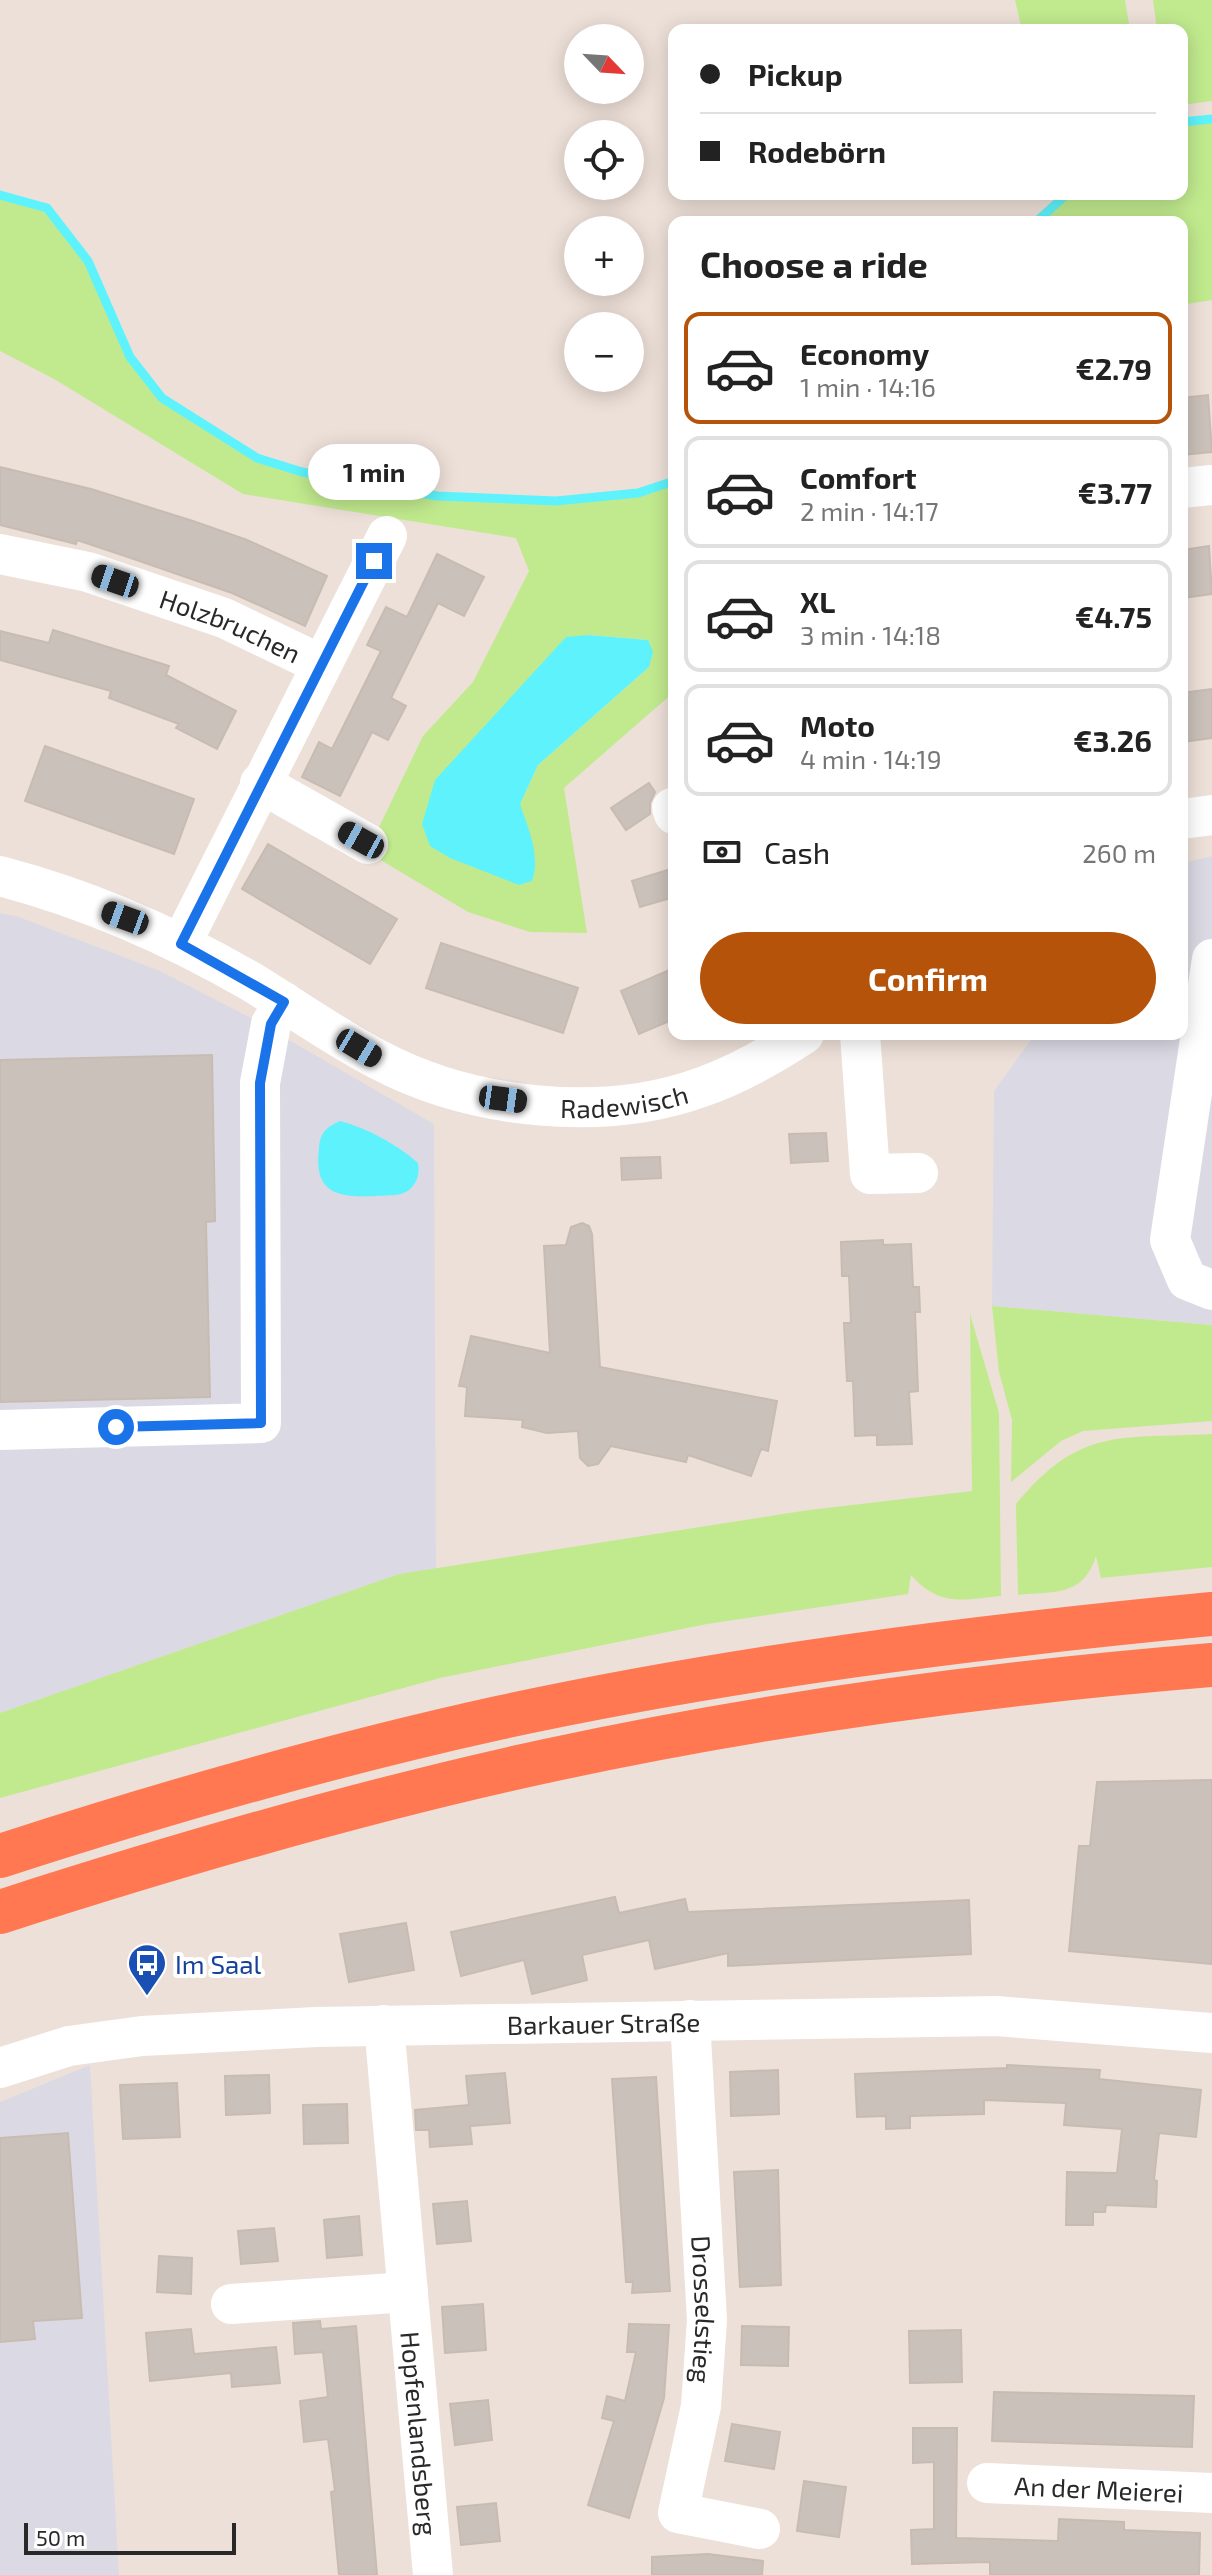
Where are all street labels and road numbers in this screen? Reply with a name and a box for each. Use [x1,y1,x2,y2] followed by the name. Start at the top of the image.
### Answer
[156,582,306,668] street label: Holzbruchen
[560,1077,691,1123] street label: Radewisch
[507,2005,701,2039] street label: Barkauer Straße
[687,2235,723,2385] street label: Drosselstieg
[396,2330,445,2537] street label: Hopfenlandsberg
[1014,2469,1184,2507] street label: An der Meierei

